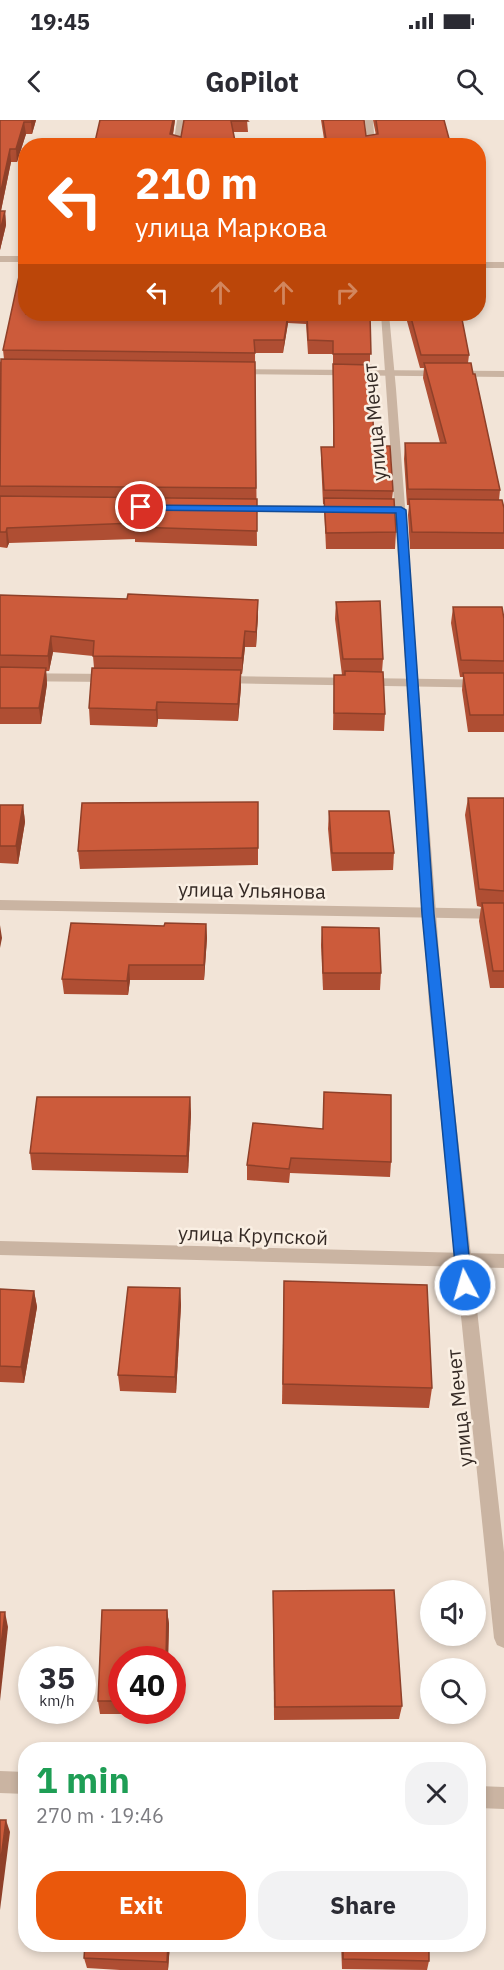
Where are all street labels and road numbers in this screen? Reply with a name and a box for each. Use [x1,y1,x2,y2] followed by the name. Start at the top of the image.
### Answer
[355,361,393,482] street label: улица Мечет
[178,875,326,905] street label: улица Ульянова
[178,1219,328,1251] street label: улица Крупской
[439,1347,479,1468] street label: улица Мечет

